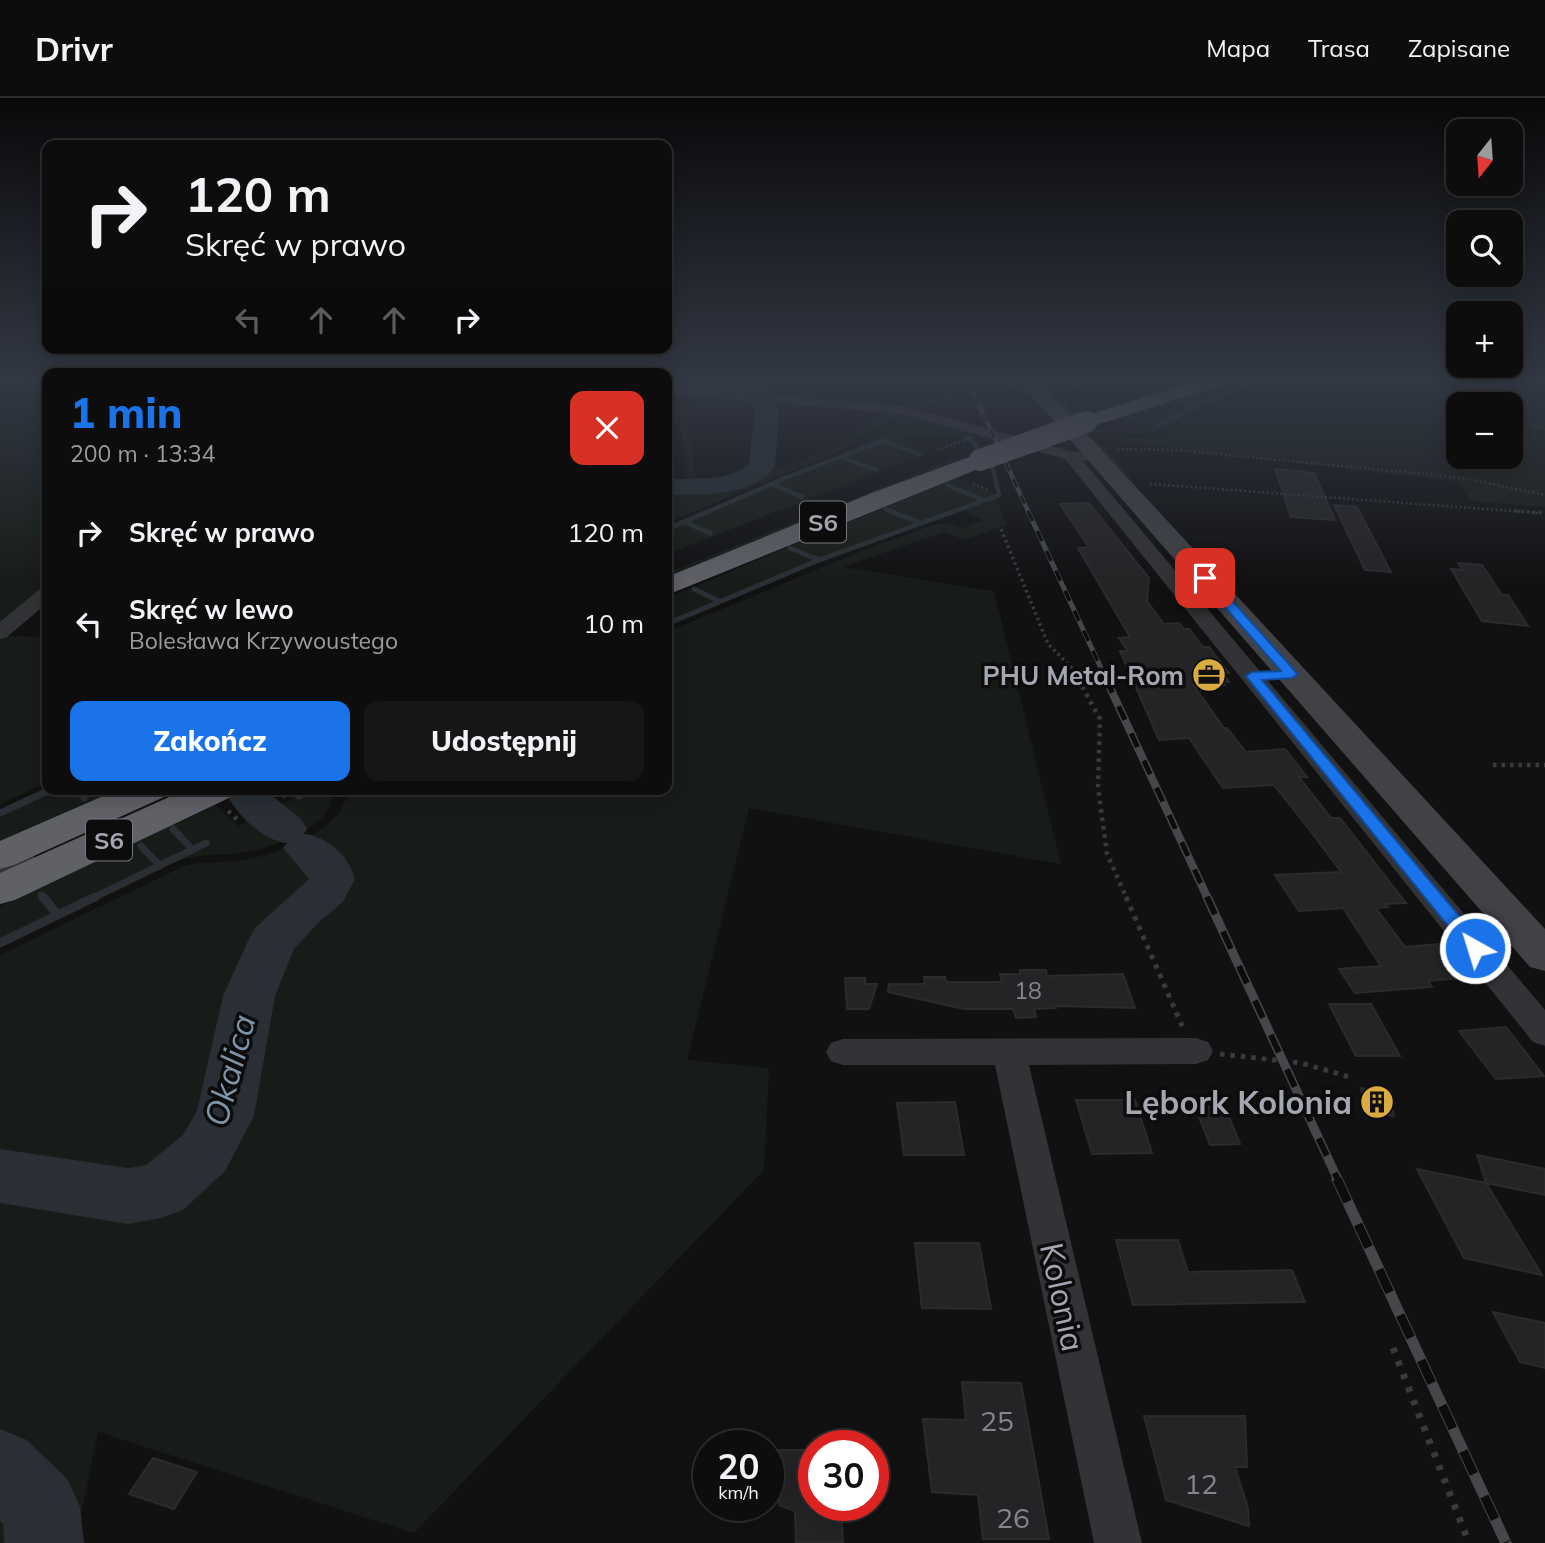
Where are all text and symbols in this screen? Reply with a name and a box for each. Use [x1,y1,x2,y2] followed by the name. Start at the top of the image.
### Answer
[35,28,113,69] text: Drivr
[1206,33,1270,63] text: Mapa
[1308,33,1370,63] text: Trasa
[1408,33,1510,63] text: Zapisane
[1446,119,1522,196] north arrow
[1446,119,1523,469] map controls
[185,163,331,224] text: 120 m
[70,168,161,259] icon: right
[1446,210,1523,287] button: search
[185,224,406,264] text: Skręć w prawo
[229,301,267,339] icon: left
[302,301,340,339] icon: ahead
[375,301,413,339] icon: ahead
[448,301,486,339] icon: right
[1446,301,1523,378] button: +
[70,386,183,439] text: 1 min
[570,391,644,465] button: close
[1446,392,1523,469] button: −
[70,439,215,468] text: 200 m · 13:34
[800,502,846,542] road number: S6
[70,514,108,552] icon: right
[129,516,315,549] text: Skręć w prawo
[568,516,644,549] text: 120 m
[1175,548,1235,608] pin
[1186,559,1224,597] icon: arrive
[129,593,294,626] text: Skręć w lewo
[70,605,108,643] icon: left
[583,607,644,640] text: 10 m
[129,626,398,655] text: Bolesława Krzywoustego
[1190,656,1228,694] office icon: PHU Metal-Rom
[983,659,1184,692] place label: PHU Metal-Rom
[70,701,350,781] button: Zakończ
[364,701,644,781] button: Udostępnij
[86,820,132,860] road number: S6
[1438,911,1512,985] position arrow
[1014,976,1042,1005] house number: 18
[194,1010,264,1130] water label: Okalica
[1124,1082,1352,1122] place label: Lębork Kolonia
[1358,1083,1396,1121] building icon: Lębork Kolonia
[1032,1239,1094,1355] street label: Kolonia
[980,1403,1014,1438] house number: 25
[798,1430,889,1521] speed limit sign: 30
[717,1444,760,1488] text: 20
[1184,1466,1218,1501] house number: 12
[718,1481,759,1504] text: km/h
[996,1500,1030,1535] house number: 26

